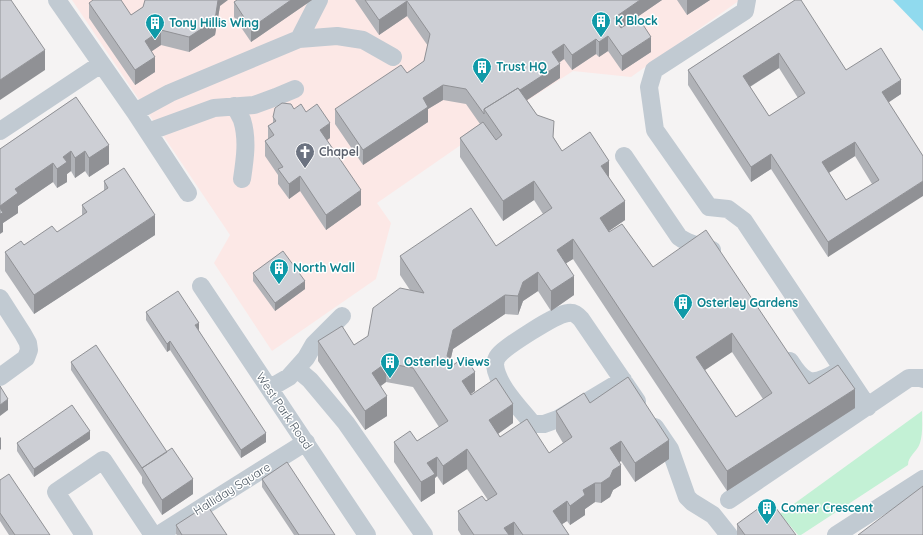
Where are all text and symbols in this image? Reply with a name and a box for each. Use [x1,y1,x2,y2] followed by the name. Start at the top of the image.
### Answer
[590,10,612,38] building icon: K Block
[144,12,166,40] building icon: Tony Hillis Wing
[615,13,658,28] place label: K Block
[169,15,259,30] place label: Tony Hillis Wing
[471,56,493,84] building icon: Trust HQ
[496,59,548,74] place label: Trust HQ
[294,141,316,169] church icon: Chapel
[319,144,359,159] place label: Chapel
[268,257,290,285] building icon: North Wall
[293,260,355,275] place label: North Wall
[672,292,694,320] building icon: Osterley Gardens
[697,295,798,310] place label: Osterley Gardens
[379,351,401,379] building icon: Osterley Views
[404,354,490,369] place label: Osterley Views
[253,369,316,452] street label: West Park Road
[190,459,273,518] street label: Halliday Square
[756,497,778,525] building icon: Comer Crescent
[781,500,874,515] place label: Comer Crescent

